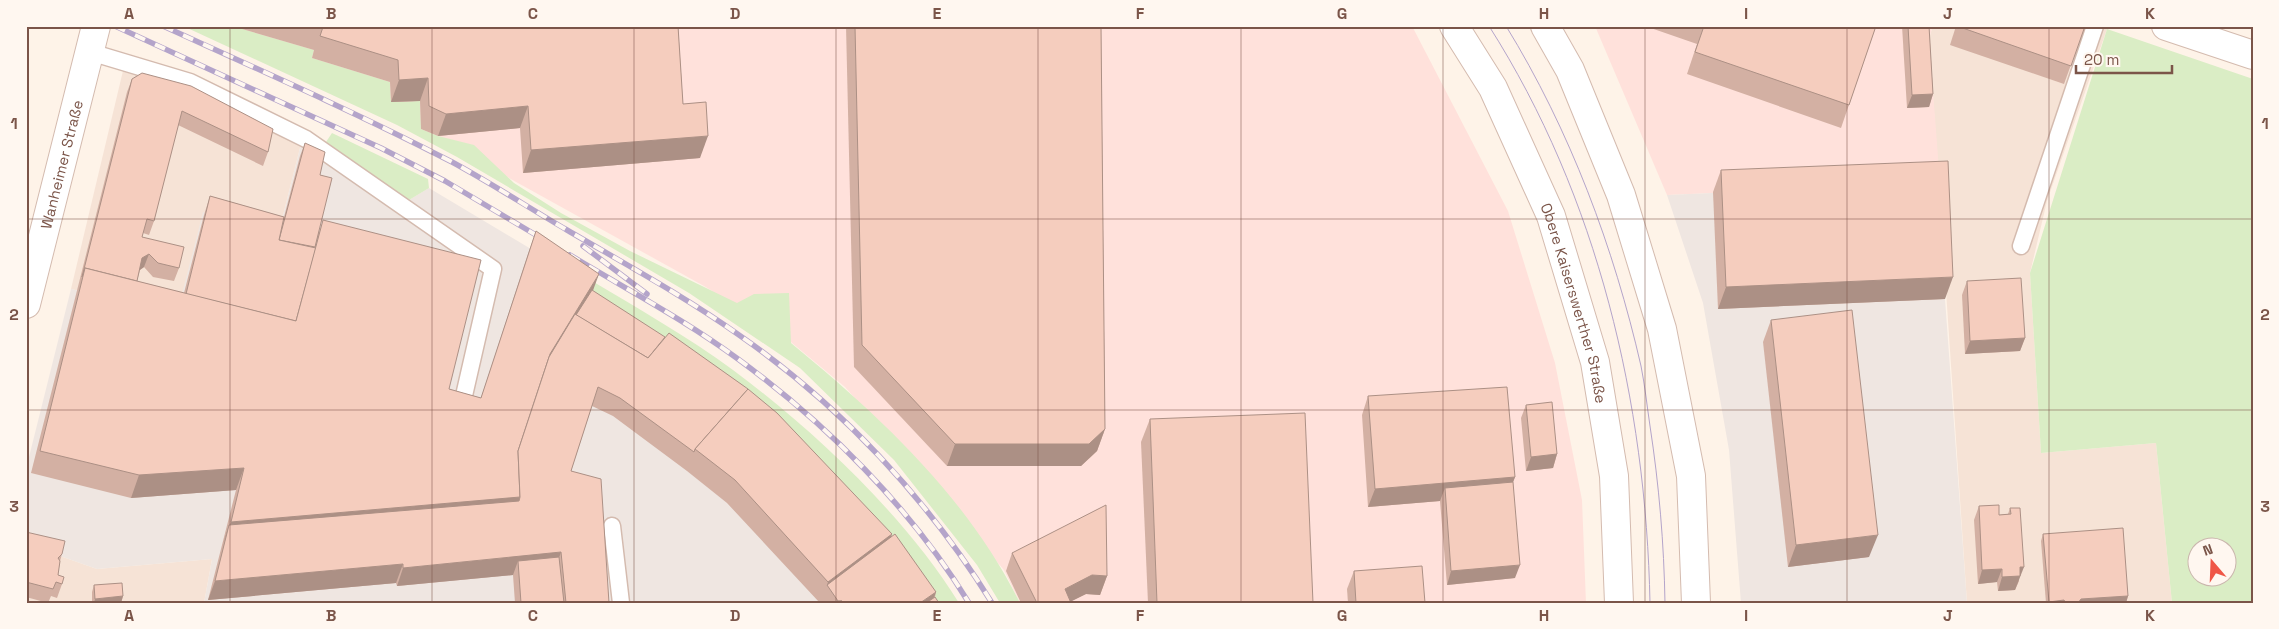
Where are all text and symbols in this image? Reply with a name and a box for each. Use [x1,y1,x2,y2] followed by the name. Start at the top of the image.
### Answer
[124,3,134,24] text: A
[326,3,336,24] text: B
[528,3,538,24] text: C
[730,3,740,24] text: D
[933,3,942,24] text: E
[1136,3,1145,24] text: F
[1337,3,1347,24] text: G
[1539,3,1549,24] text: H
[1744,3,1748,24] text: I
[1943,3,1953,24] text: J
[2145,3,2155,24] text: K
[2076,42,2173,74] scale bar
[2084,50,2119,69] text: 20 m
[36,98,87,231] street label: Wanheimer Straße
[10,113,18,134] text: 1
[2261,113,2269,134] text: 1
[1537,200,1611,405] street label: Obere Kaiserswerther Straße
[9,304,19,325] text: 2
[2260,304,2270,325] text: 2
[9,496,19,517] text: 3
[2260,496,2270,517] text: 3
[2186,536,2236,586] north arrow
[2200,540,2215,560] text: N
[124,605,134,626] text: A
[326,605,336,626] text: B
[528,605,538,626] text: C
[730,605,740,626] text: D
[933,605,942,626] text: E
[1136,605,1145,626] text: F
[1337,605,1347,626] text: G
[1539,605,1549,626] text: H
[1744,605,1748,626] text: I
[1943,605,1953,626] text: J
[2145,605,2155,626] text: K

